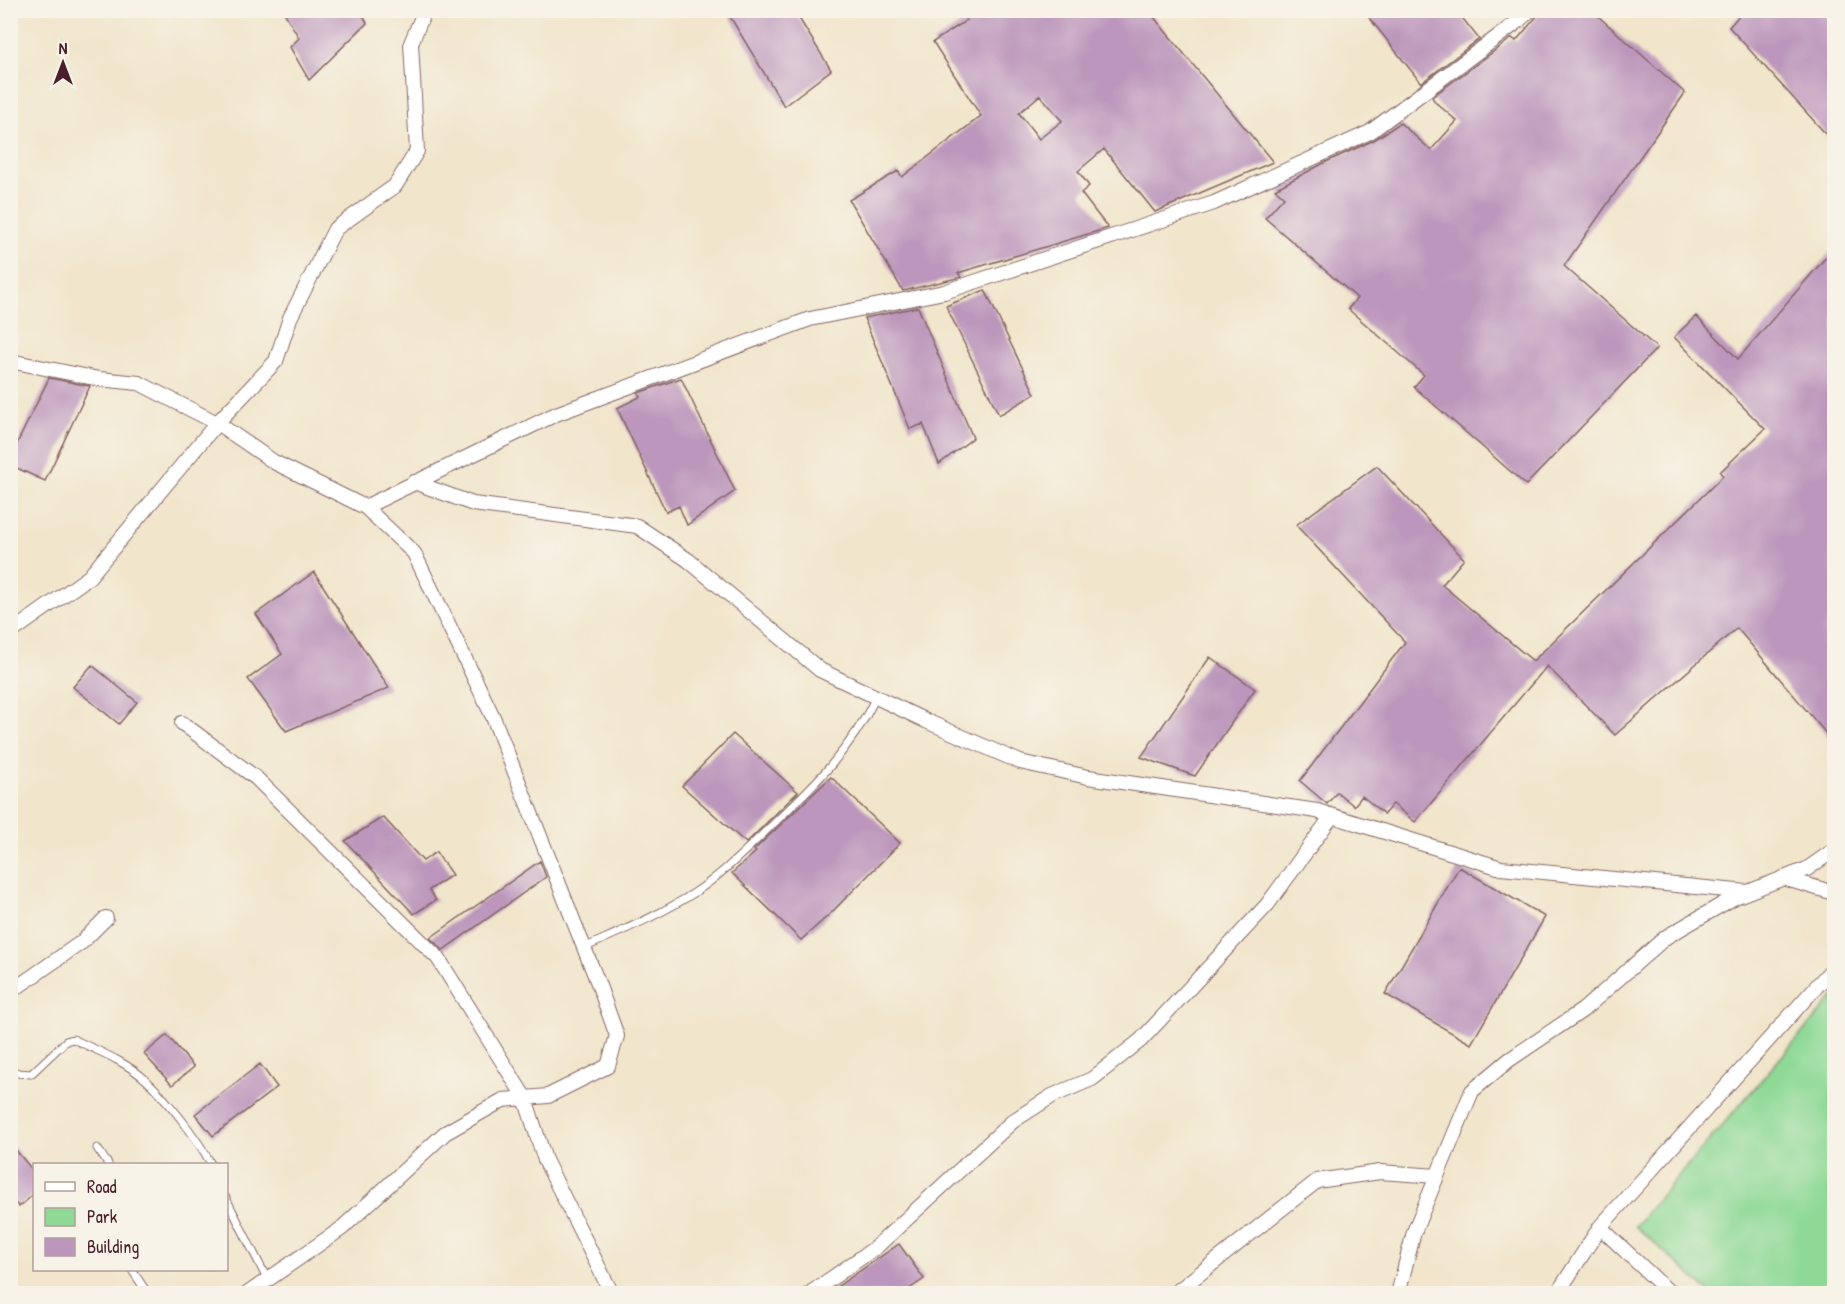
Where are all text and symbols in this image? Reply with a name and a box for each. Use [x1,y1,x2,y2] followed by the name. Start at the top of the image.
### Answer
[33,33,93,93] north arrow
[59,37,68,59] text: N
[33,1163,228,1271] legend
[87,1174,117,1199] text: Road
[87,1204,118,1229] text: Park
[87,1234,139,1259] text: Building

